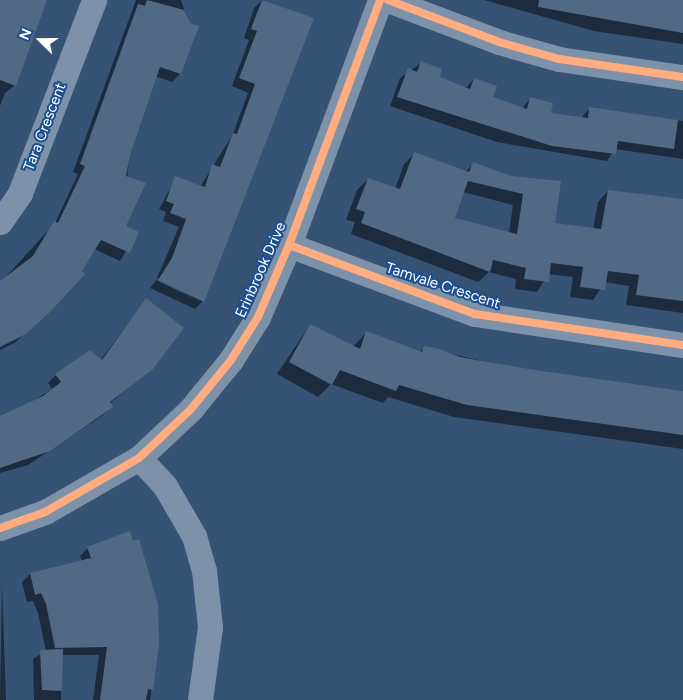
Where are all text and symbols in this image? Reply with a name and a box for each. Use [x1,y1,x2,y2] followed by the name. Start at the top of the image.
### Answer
[15,15,65,65] north arrow
[16,26,36,42] text: N
[20,80,70,174] street label: Tara Crescent
[232,219,290,321] street label: Erinbrook Drive
[383,259,503,313] street label: Tamvale Crescent

